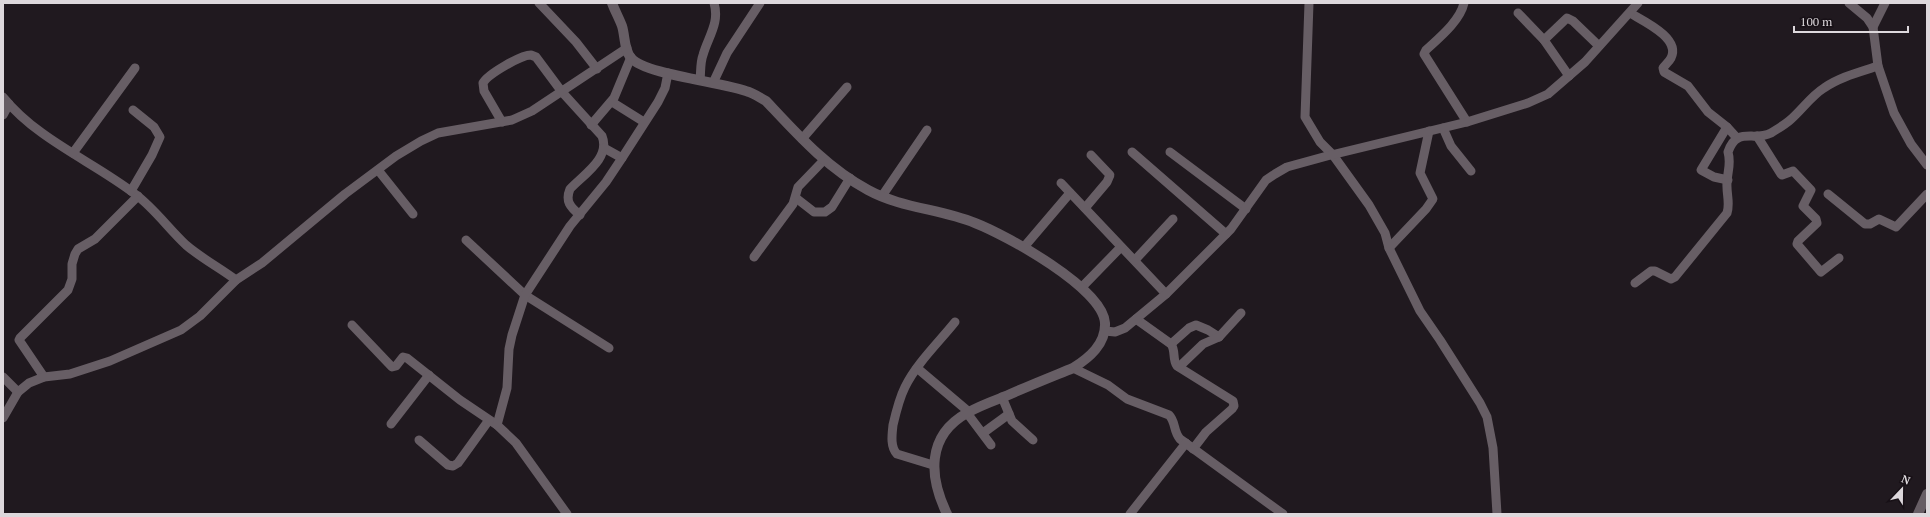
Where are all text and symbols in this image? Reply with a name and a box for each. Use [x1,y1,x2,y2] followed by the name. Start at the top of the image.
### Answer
[1794,8,1908,34] scale bar
[1800,14,1833,29] text: 100 m
[1882,469,1922,509] north arrow
[1899,472,1913,488] text: N

